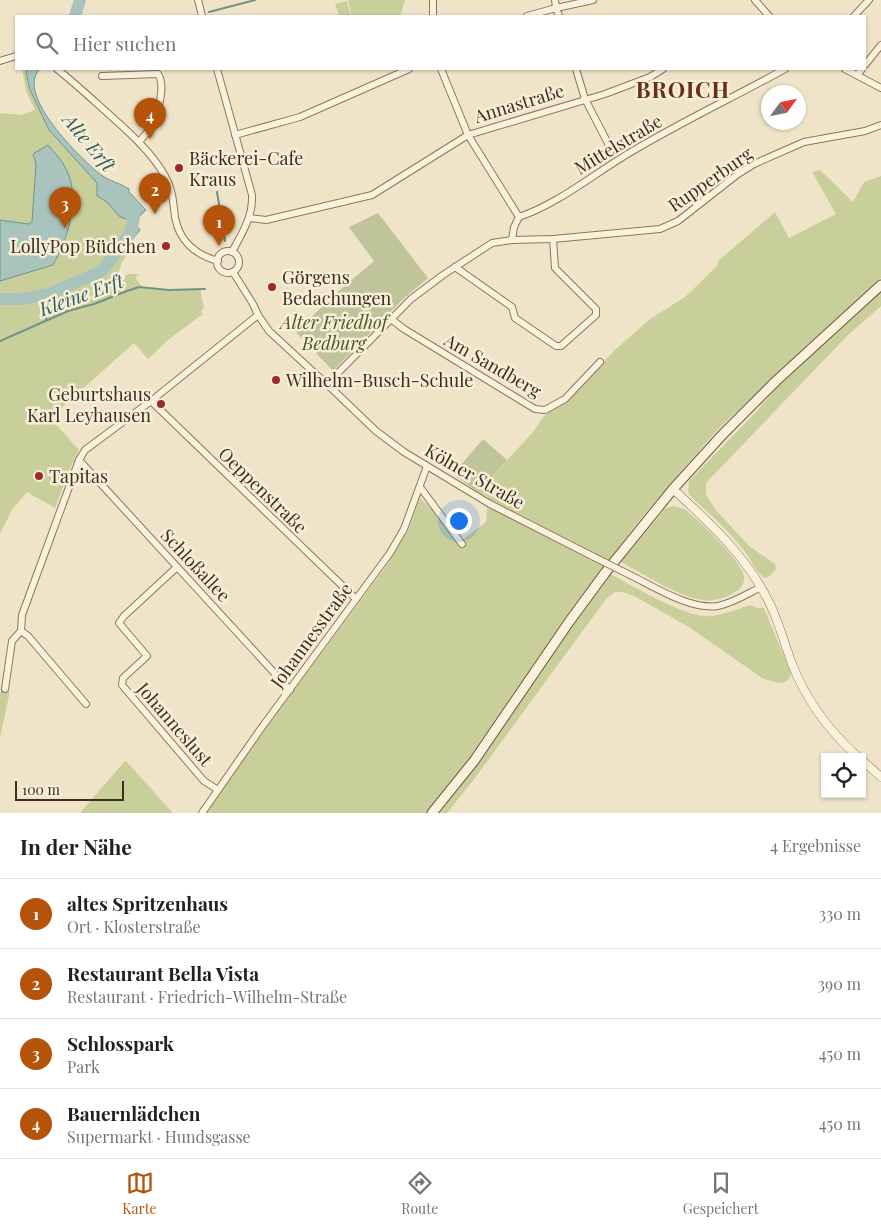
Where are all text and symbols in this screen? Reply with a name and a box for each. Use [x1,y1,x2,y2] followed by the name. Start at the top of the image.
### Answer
[15,15,866,70] search box
[33,29,61,57] icon: search
[73,30,176,56] text: Hier suchen
[636,74,730,104] district label: BROICH
[470,78,567,128] street label: Annastraße
[761,85,806,130] north arrow
[134,98,166,139] pin: 4
[57,106,123,178] water label: Alte Erft
[570,108,666,180] street label: Mittelstraße
[663,141,757,217] street label: Rupperburg
[189,146,303,191] place label: Bäckerei-Cafe Kraus
[173,162,185,174] marker: Bäckerei-Cafe Kraus
[139,173,171,214] pin: 2
[49,187,81,228] pin: 3
[203,205,235,246] pin: 1
[10,234,156,258] place label: LollyPop Büdchen
[160,240,172,252] marker: LollyPop Büdchen
[282,265,392,310] place label: Görgens Bedachungen
[34,266,128,322] water label: Kleine Erft
[266,281,278,293] marker: Görgens Bedachungen
[278,310,391,355] park label: Alter Friedhof Bedburg
[439,327,546,403] street label: Am Sandberg
[285,368,473,392] place label: Wilhelm-Busch-Schule
[270,374,282,386] marker: Wilhelm-Busch-Schule
[27,382,151,427] place label: Geburtshaus Karl Leyhausen
[155,398,167,410] marker: Geburtshaus Karl Leyhausen
[421,438,529,514] street label: Kölner Straße
[214,442,312,538] street label: Oeppenstraße
[49,464,108,488] place label: Tapitas
[33,470,45,482] marker: Tapitas
[446,508,472,534] your location
[156,523,236,607] street label: Schloßallee
[264,578,357,693] street label: Johannesstraße
[131,676,218,771] street label: Johanneslust
[821,753,866,798] map controls
[821,753,866,798] button: locate
[15,778,124,801] scale bar
[22,780,60,799] text: 100 m
[20,832,132,860] text: In der Nähe
[770,835,861,856] text: 4 Ergebnisse
[67,890,228,916] text: altes Spritzenhaus
[33,903,39,924] text: 1
[819,903,861,924] text: 330 m
[67,916,201,937] text: Ort · Klosterstraße
[67,960,259,986] text: Restaurant Bella Vista
[32,973,40,994] text: 2
[818,973,861,994] text: 390 m
[67,986,347,1007] text: Restaurant · Friedrich-Wilhelm-Straße
[67,1030,174,1056] text: Schlosspark
[32,1043,40,1064] text: 3
[819,1043,861,1064] text: 450 m
[67,1056,100,1077] text: Park
[67,1100,200,1126] text: Bauernlädchen
[32,1113,40,1134] text: 4
[819,1113,861,1134] text: 450 m
[67,1126,251,1147] text: Supermarkt · Hundsgasse
[122,1169,157,1218] tab: Karte
[401,1169,438,1218] tab: Route
[683,1169,759,1218] tab: Gespeichert

